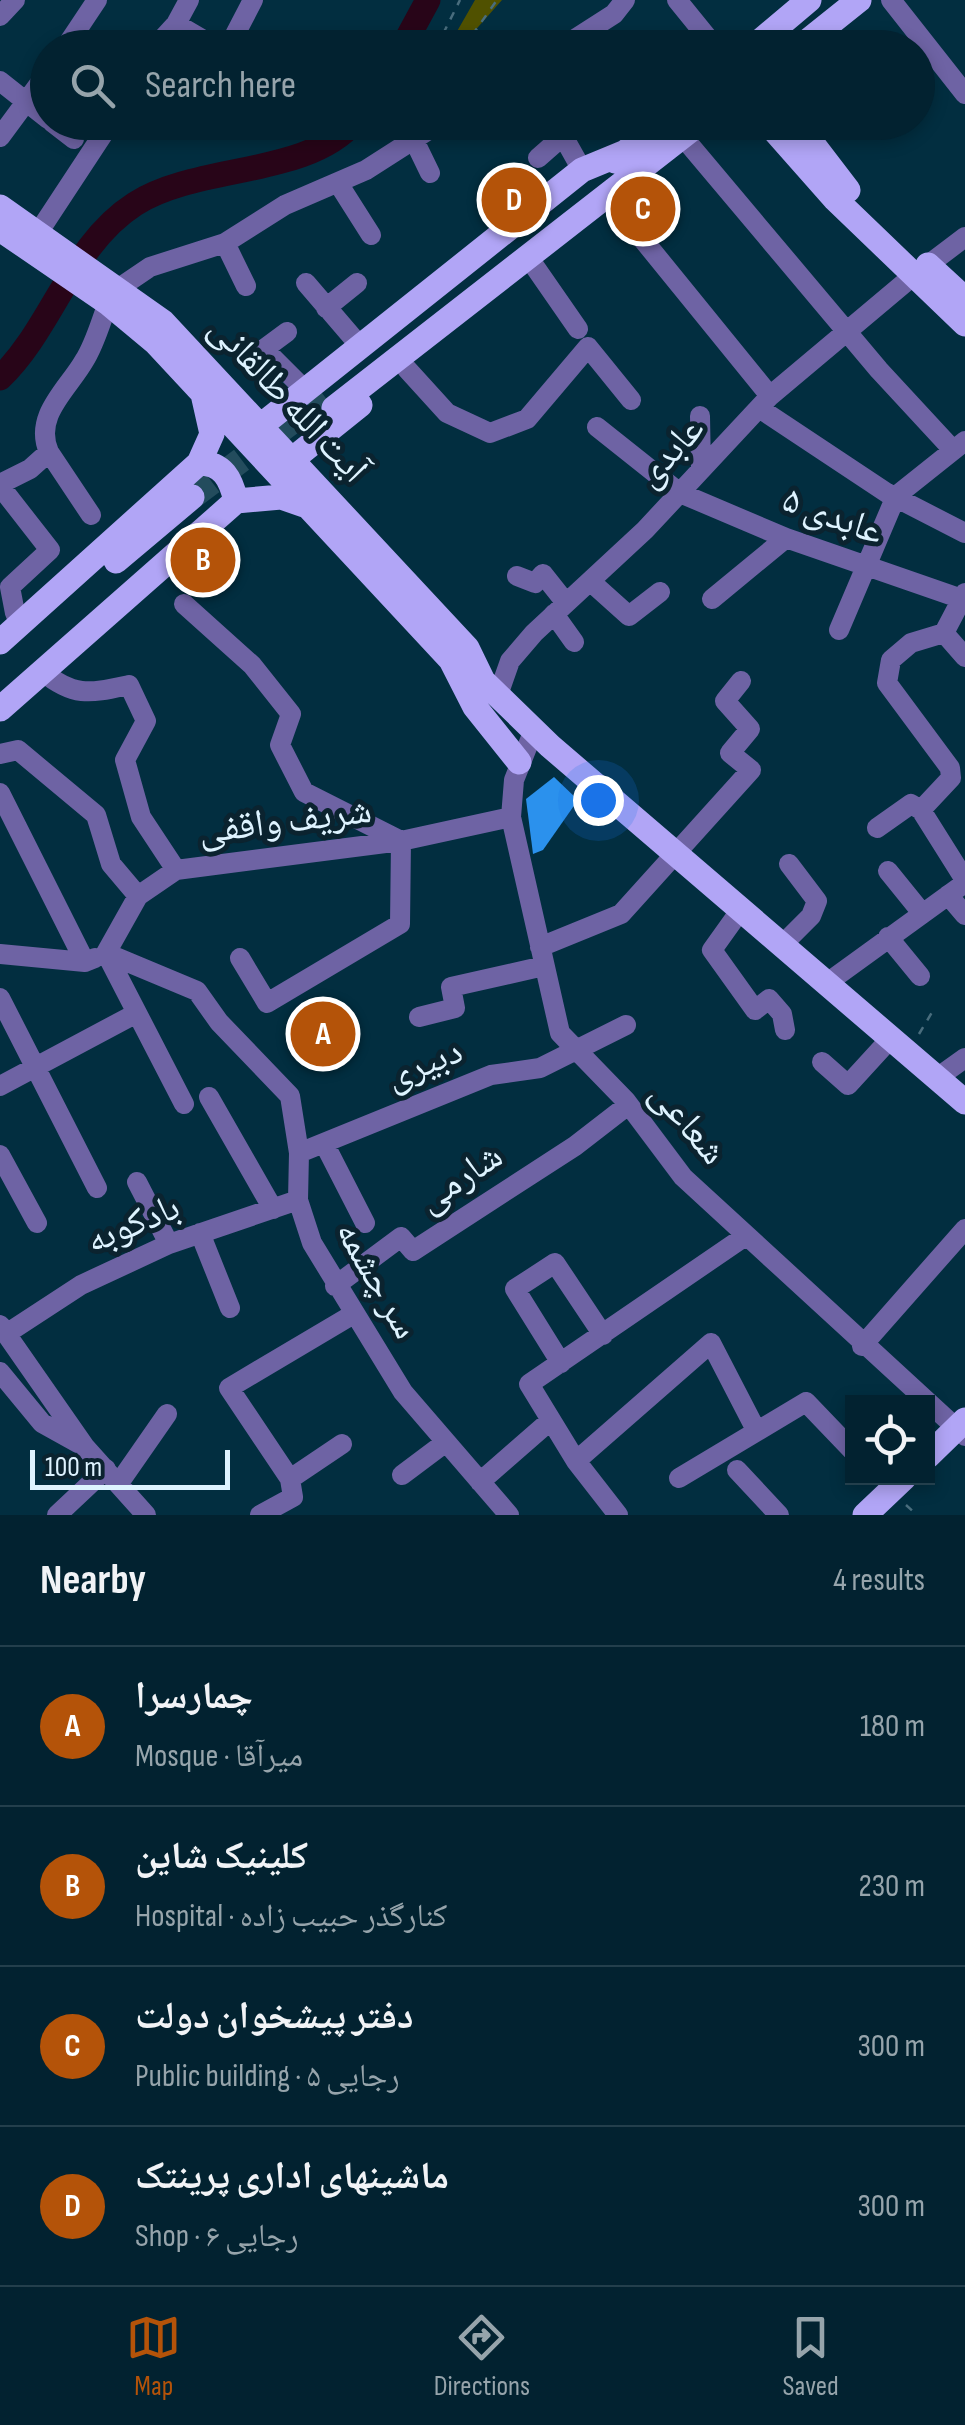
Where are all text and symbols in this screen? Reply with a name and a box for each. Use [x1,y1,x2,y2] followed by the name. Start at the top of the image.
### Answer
[30,30,935,140] search box
[65,58,120,113] icon: search
[145,63,296,108] text: Search here
[482,162,546,238] pin: D
[610,172,676,246] pin: C
[199,306,378,493] street label: آیت الله طالقانی
[626,407,714,497] street label: عابدی
[777,477,889,555] street label: عابدی ۵
[170,522,236,598] pin: B
[573,775,624,826] your location
[196,788,374,854] street label: شریف واقفی
[290,996,356,1072] pin: A
[379,1028,469,1100] street label: دبیری
[640,1072,736,1174] street label: شعاعی
[409,1133,511,1223] street label: شارمی
[80,1184,186,1264] street label: بادکوبه
[325,1213,429,1347] street label: سر چشمه
[845,1395,935,1485] map controls
[845,1395,935,1485] button: locate
[30,1445,230,1490] scale bar
[45,1451,102,1484] text: 100 m
[40,1555,146,1606] text: Nearby
[833,1561,925,1600] text: 4 results
[135,1674,253,1719] text: چمارسرا
[65,1707,80,1746] text: A
[860,1707,925,1746] text: 180 m
[135,1737,303,1776] text: Mosque · میرآقا
[135,1834,308,1879] text: کلینیک شاین
[65,1867,80,1906] text: B
[858,1867,925,1906] text: 230 m
[135,1897,447,1936] text: Hospital · کنارگذر حبیب زاده
[135,1994,413,2039] text: دفتر پیشخوان دولت
[64,2027,81,2066] text: C
[857,2027,925,2066] text: 300 m
[135,2057,400,2096] text: Public building · رجایی ۵
[135,2154,449,2199] text: ماشینهای اداری پرینتک
[64,2187,81,2226] text: D
[857,2187,925,2226] text: 300 m
[135,2217,299,2256] text: Shop · رجایی ۶
[126,2310,181,2403] tab: Map
[434,2310,530,2403] tab: Directions
[783,2310,839,2403] tab: Saved

